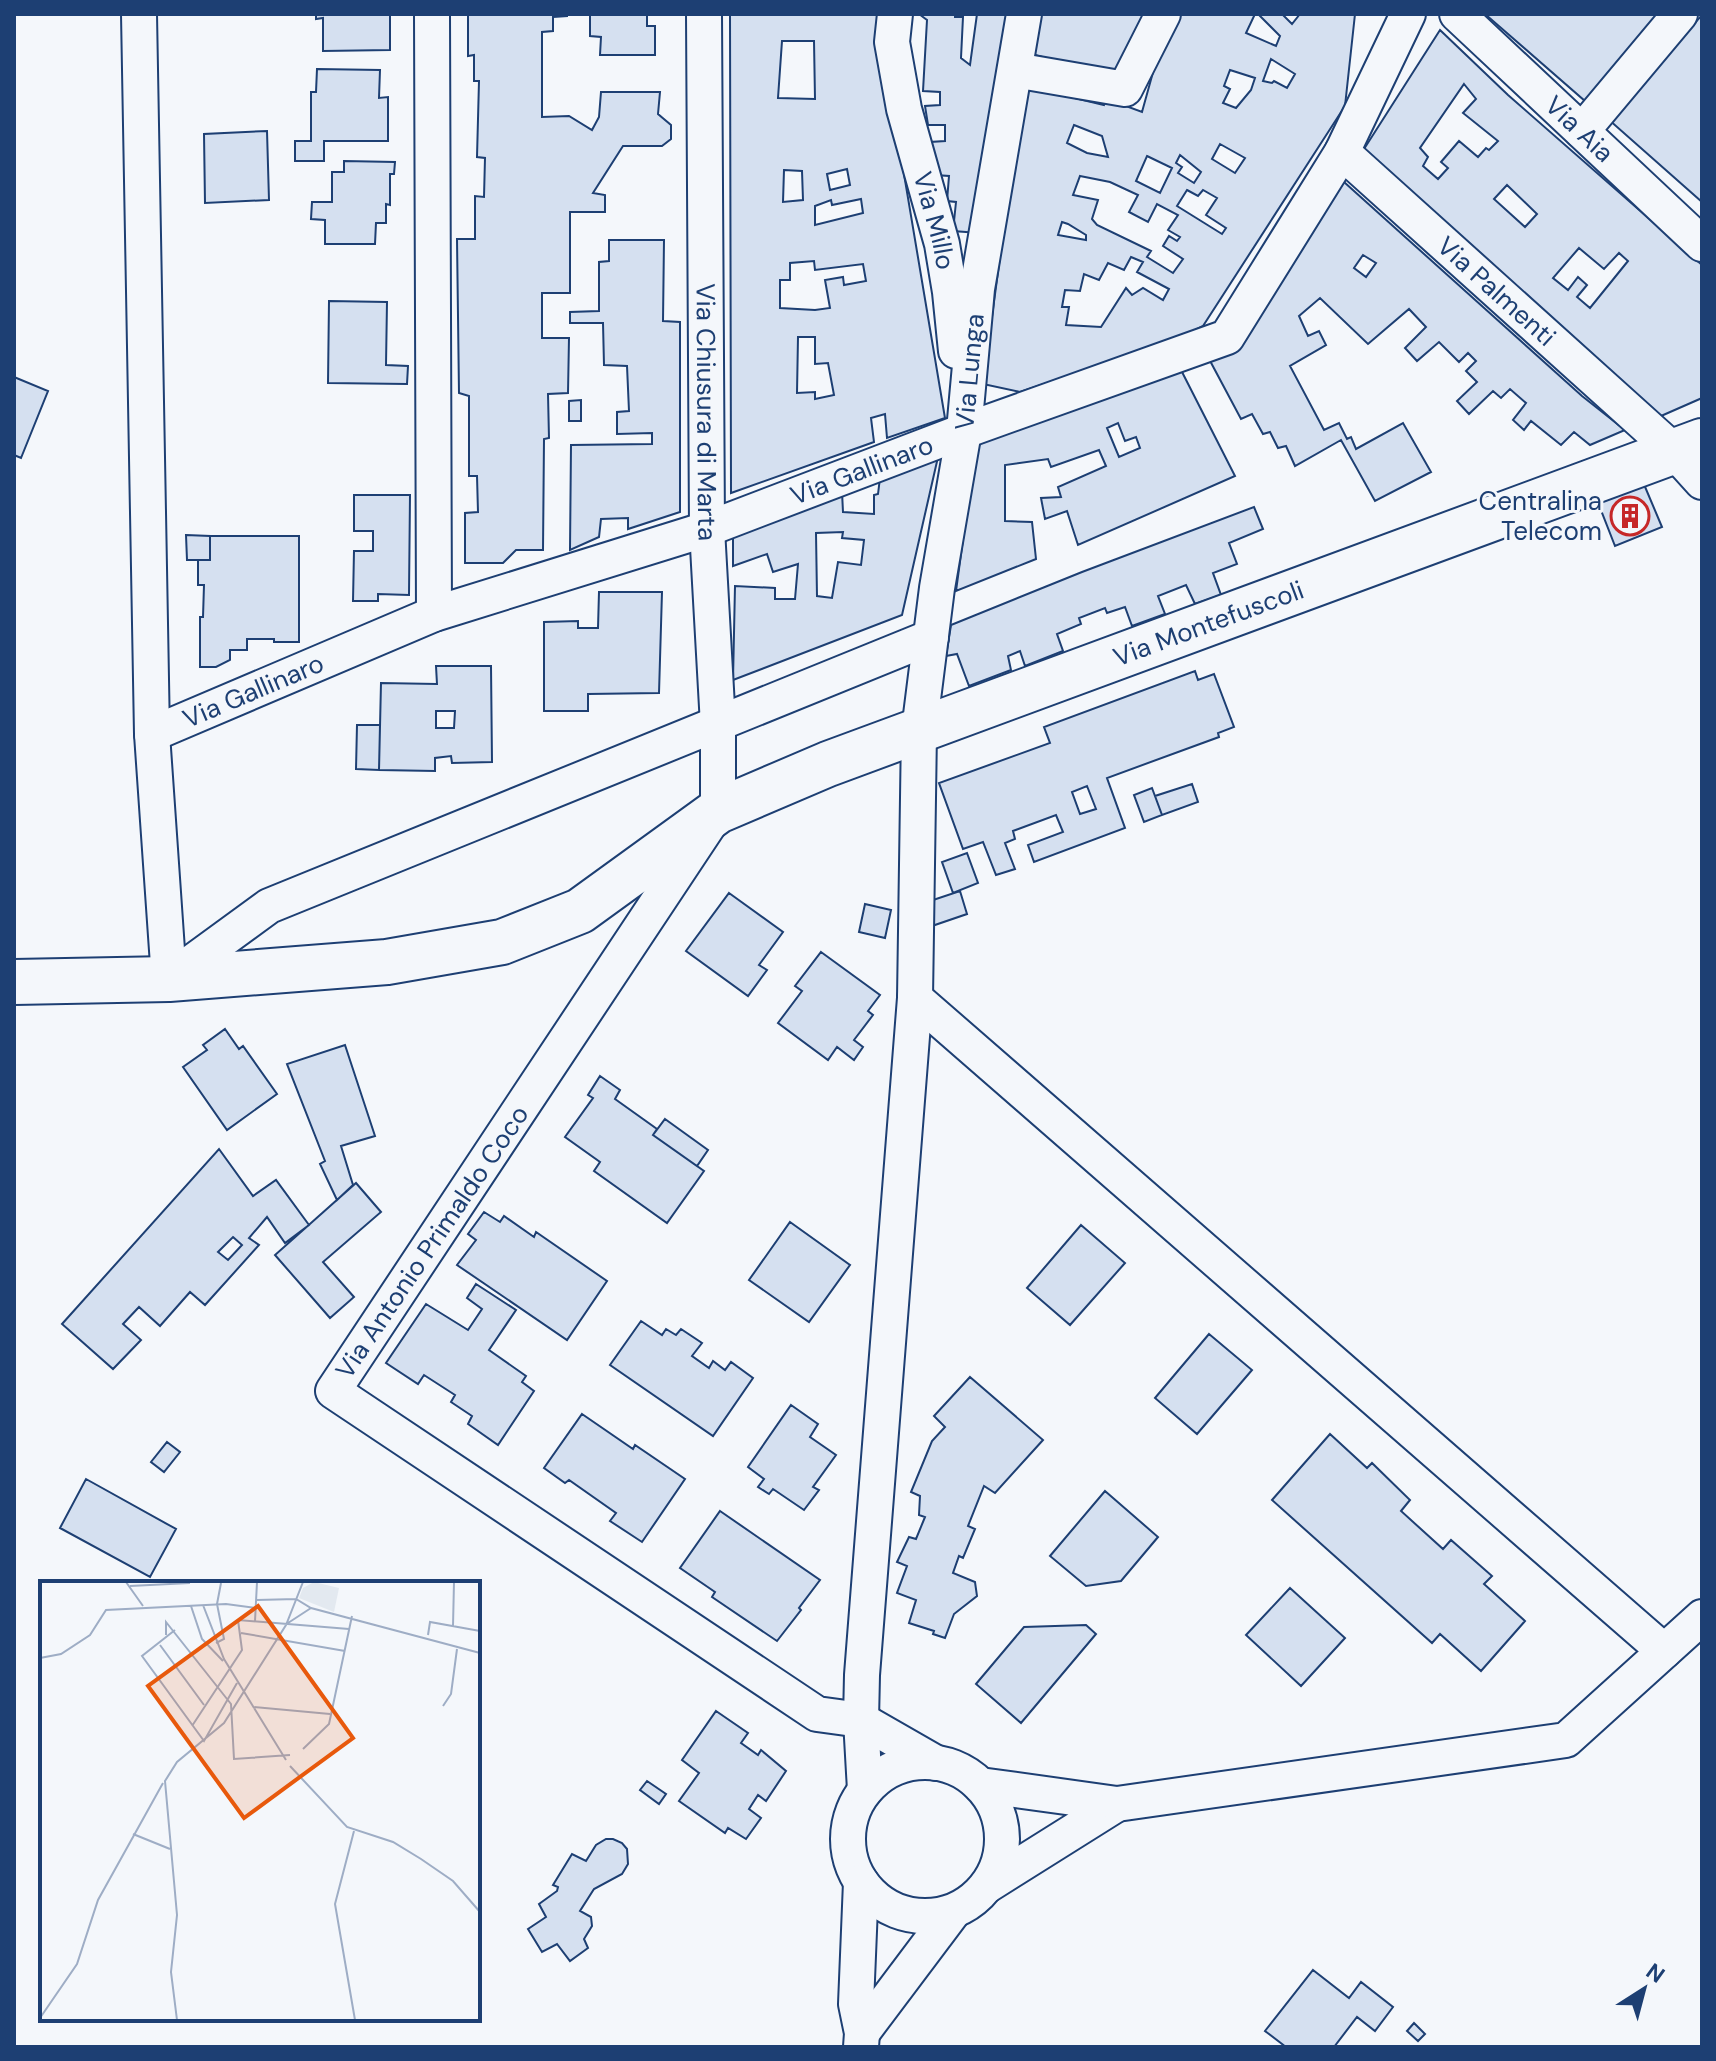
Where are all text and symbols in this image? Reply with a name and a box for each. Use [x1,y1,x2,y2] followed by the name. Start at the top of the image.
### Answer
[1538,88,1621,170] street label: Via Aia
[905,168,963,272] street label: Via Millo
[1430,229,1563,354] street label: Via Palmenti
[689,283,725,542] street label: Via Chiusura di Marta
[947,312,992,432] street label: Via Lunga
[786,427,938,513] street label: Via Gallinaro
[1479,484,1602,548] place label: Centralina Telecom
[1609,495,1651,537] building icon: Centralina Telecom
[1108,573,1308,674] street label: Via Montefuscoli
[177,646,329,736] street label: Via Gallinaro
[328,1099,536,1385] street label: Via Antonio Primaldo Coco
[40,1581,480,2021] inset map
[1604,1949,1684,2029] north arrow
[1640,1957,1670,1990] text: N

